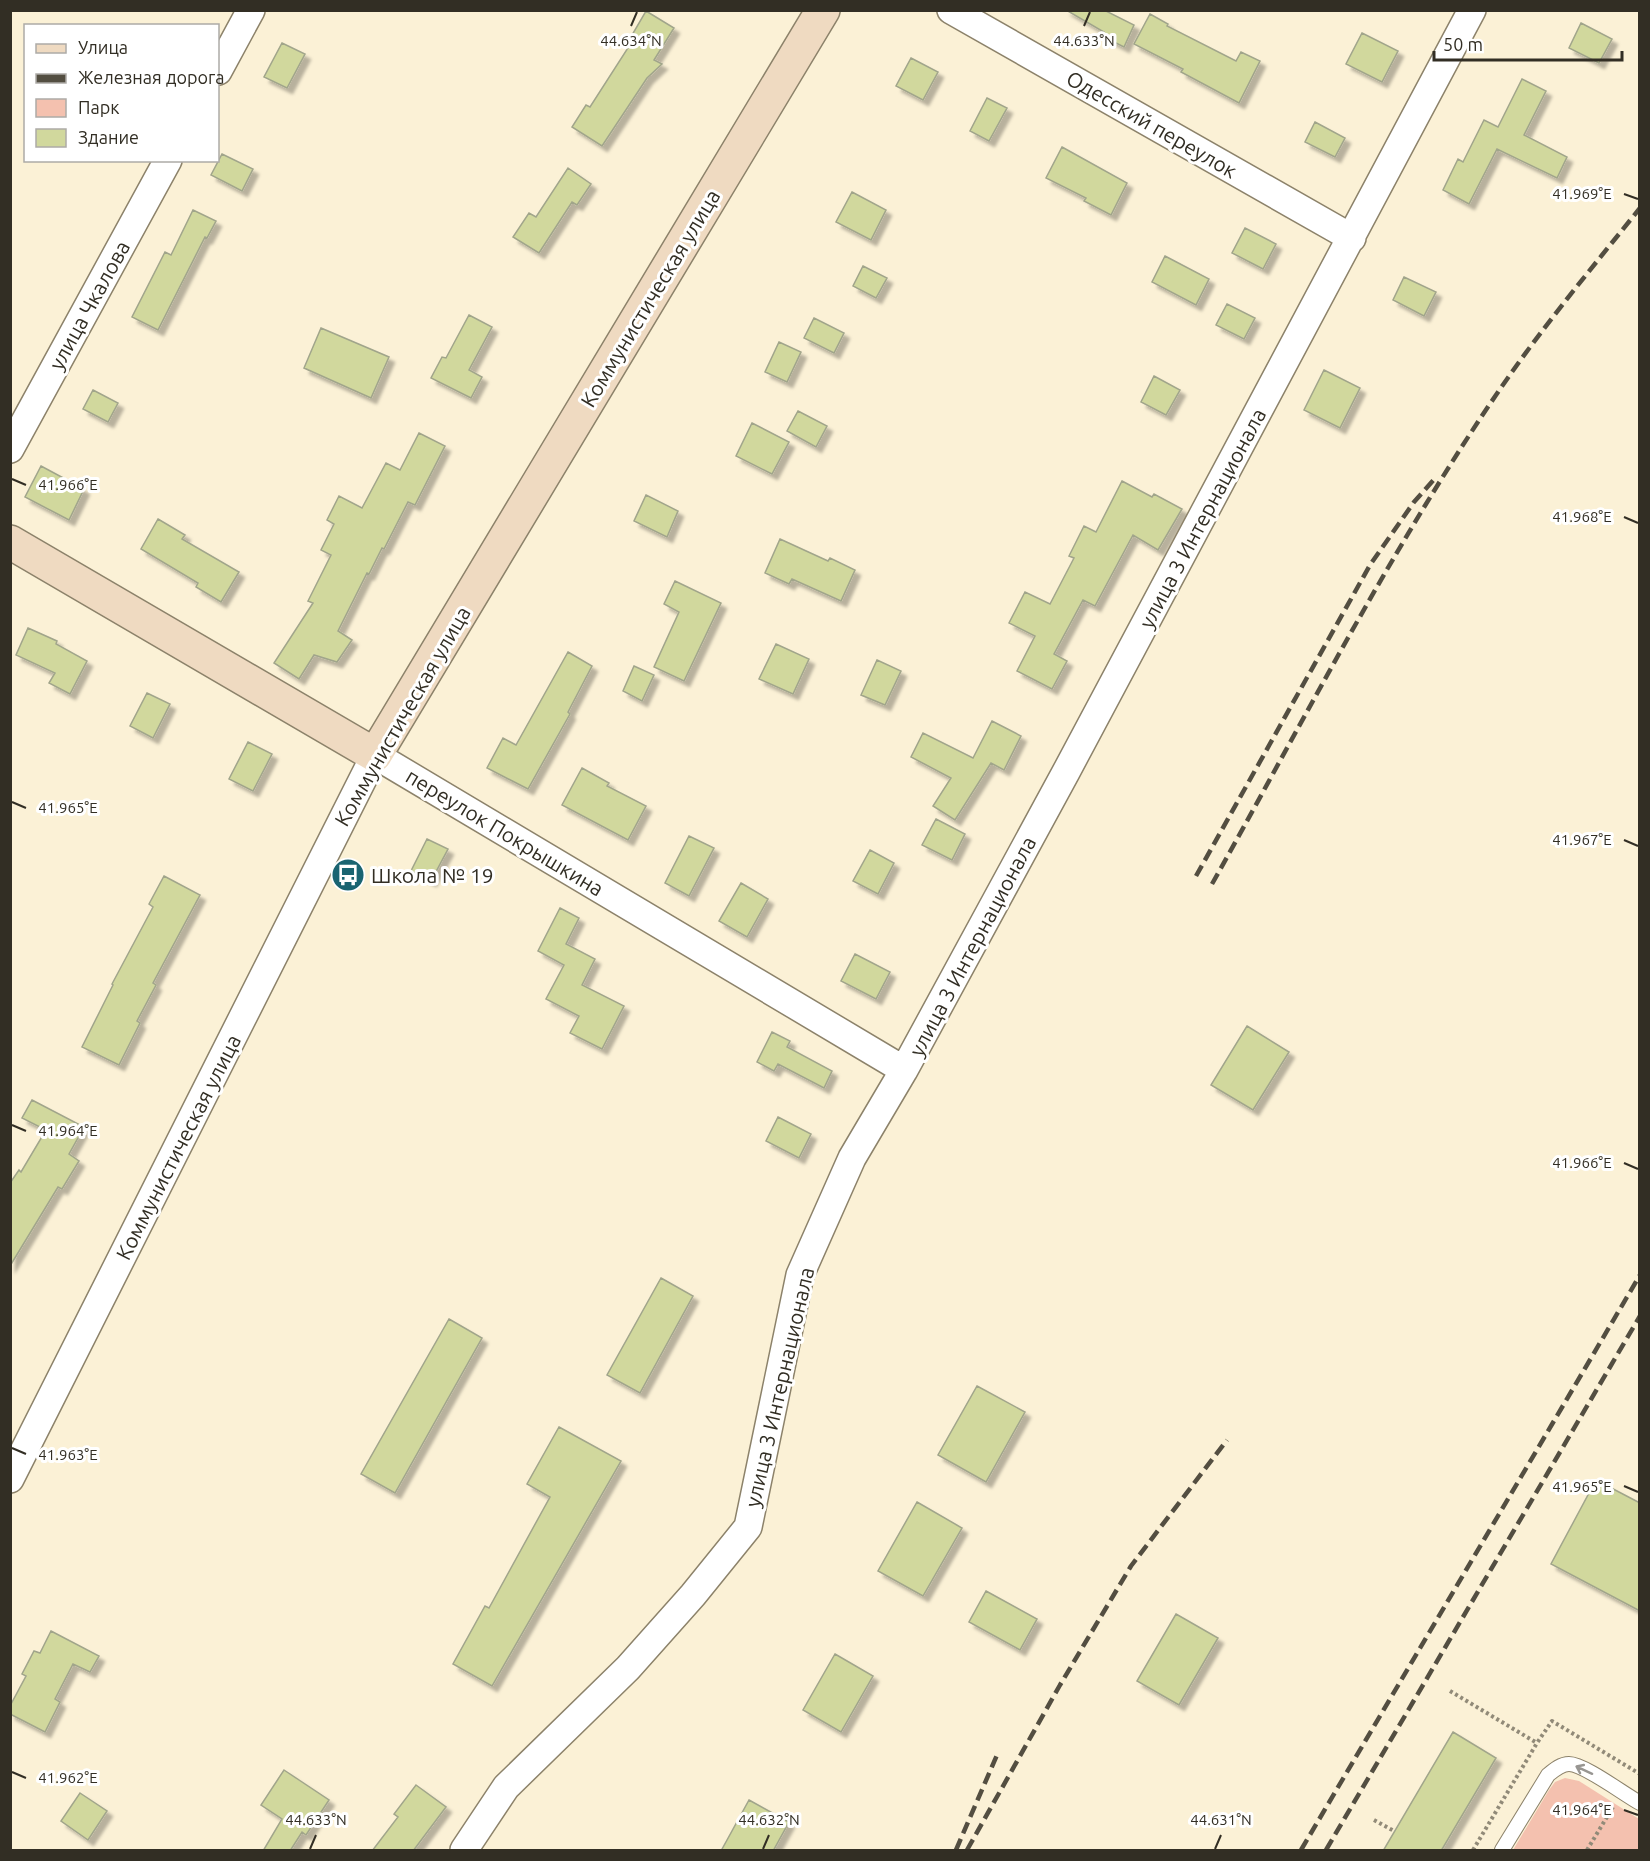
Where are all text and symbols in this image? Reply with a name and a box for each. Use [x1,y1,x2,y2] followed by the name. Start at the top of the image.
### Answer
[24,24,219,162] legend
[1434,24,1622,62] scale bar
[600,32,662,49] text: 44.634°N
[1053,32,1115,49] text: 44.633°N
[1443,34,1483,54] text: 50 m
[78,37,128,57] text: Улица
[1063,65,1242,183] street label: Одесский переулок
[78,67,225,87] text: Железная дорога
[78,97,119,117] text: Парк
[78,127,139,147] text: Здание
[575,185,725,411] street label: Коммунистическая улица
[1552,185,1612,202] text: 41.969°E
[44,236,134,374] street label: улица Чкалова
[1134,404,1270,632] street label: улица 3 Интернационала
[38,476,98,493] text: 41.966°E
[1552,508,1612,525] text: 41.968°E
[329,602,475,830] street label: Коммунистическая улица
[402,763,608,901] street label: переулок Покрышкина
[38,799,98,816] text: 41.965°E
[1552,831,1612,848] text: 41.967°E
[904,832,1040,1060] street label: улица 3 Интернационала
[330,857,366,893] bus stop icon: Школа № 19
[371,863,494,887] place label: Школа № 19
[111,1030,245,1264] street label: Коммунистическая улица
[38,1122,98,1139] text: 41.964°E
[1552,1154,1612,1171] text: 41.966°E
[740,1265,818,1509] street label: улица 3 Интернационала
[38,1446,98,1463] text: 41.963°E
[1552,1478,1612,1495] text: 41.965°E
[1575,1764,1593,1776] one-way arrow
[38,1769,98,1786] text: 41.962°E
[1552,1801,1612,1818] text: 41.964°E
[285,1811,347,1828] text: 44.633°N
[738,1811,800,1828] text: 44.632°N
[1190,1811,1252,1828] text: 44.631°N

